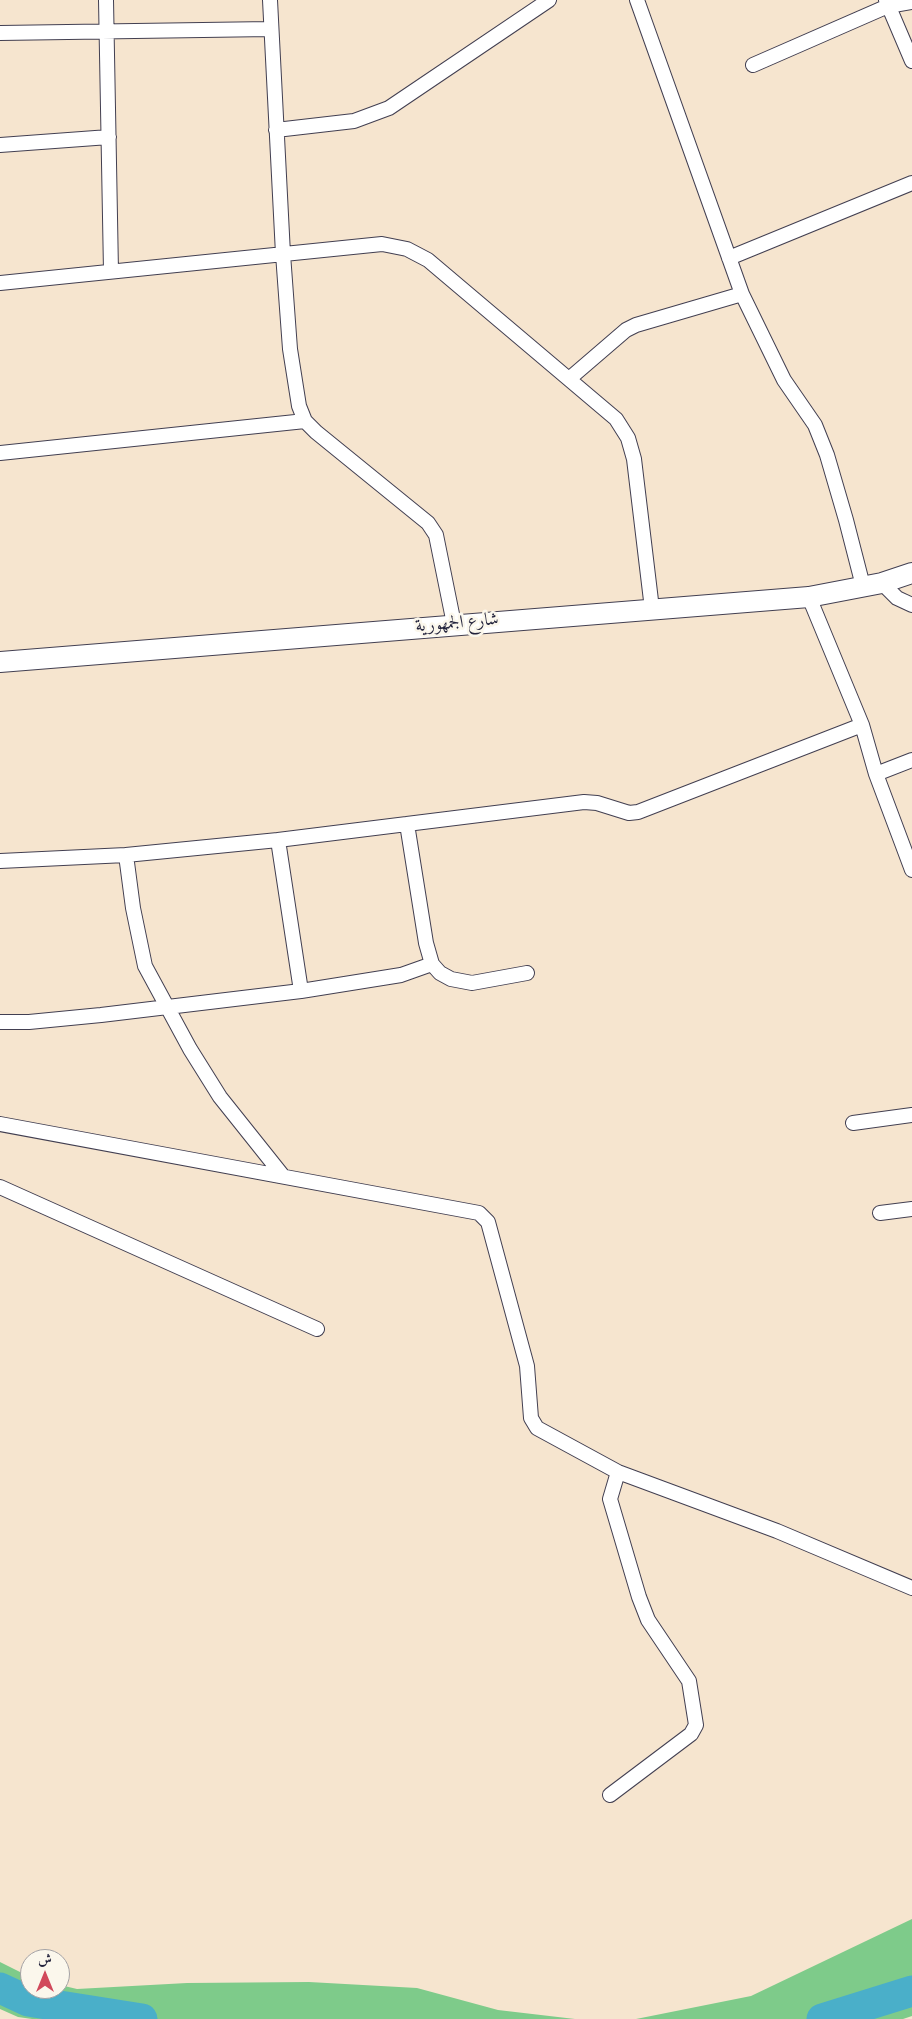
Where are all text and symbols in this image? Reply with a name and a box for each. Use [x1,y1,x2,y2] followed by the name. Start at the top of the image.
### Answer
[414,610,500,638] street label: شارع الجمهورية
[20,1949,70,1999] north arrow
[38,1951,52,1969] text: ش

